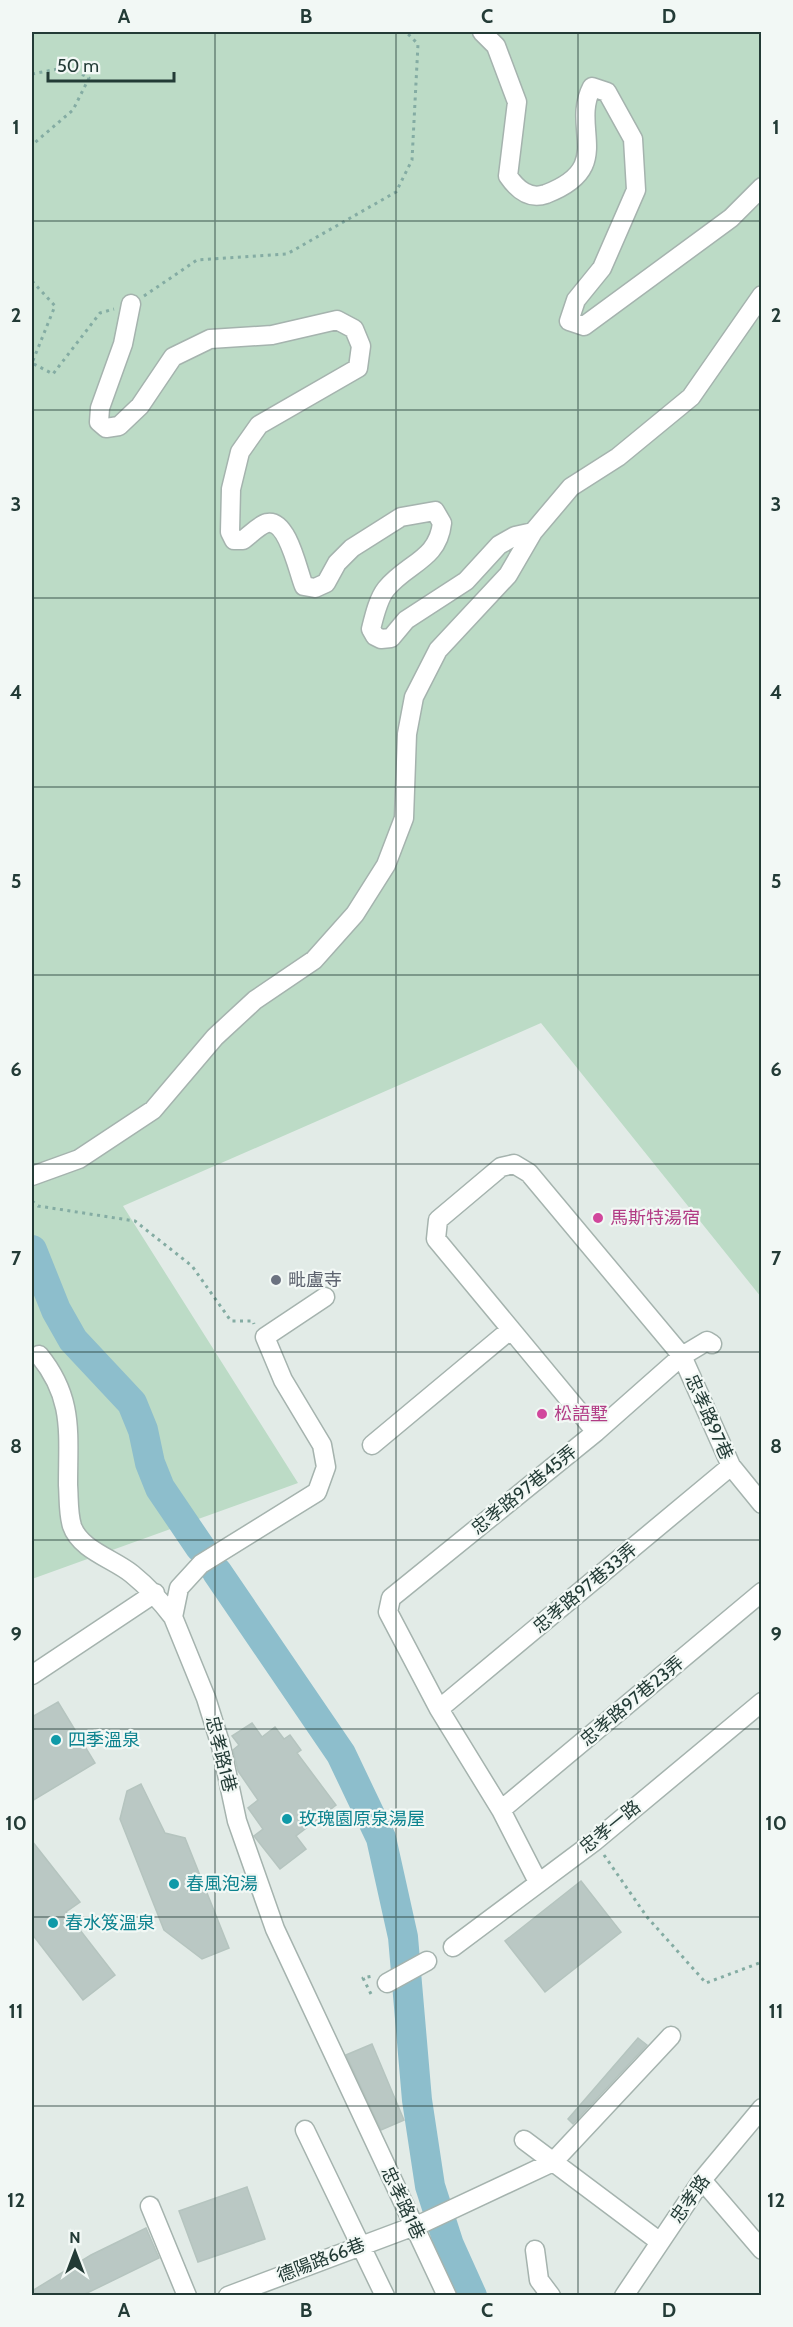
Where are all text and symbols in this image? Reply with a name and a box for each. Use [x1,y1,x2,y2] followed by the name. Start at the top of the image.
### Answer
[118,4,131,28] text: A
[300,4,312,28] text: B
[481,4,493,28] text: C
[662,4,676,28] text: D
[48,45,174,83] scale bar
[57,55,99,77] text: 50 m
[12,115,20,139] text: 1
[772,115,780,139] text: 1
[11,303,21,327] text: 2
[771,303,781,327] text: 2
[11,492,21,516] text: 3
[771,492,781,516] text: 3
[10,680,22,704] text: 4
[770,680,782,704] text: 4
[11,869,21,893] text: 5
[771,869,781,893] text: 5
[10,1057,22,1081] text: 6
[770,1057,782,1081] text: 6
[610,1207,700,1229] place label: 馬斯特湯宿
[591,1211,605,1225] marker: 馬斯特湯宿
[11,1246,22,1270] text: 7
[771,1246,782,1270] text: 7
[288,1269,342,1291] place label: 毗盧寺
[269,1273,283,1287] marker: 毗盧寺
[680,1371,738,1463] street label: 忠孝路97巷
[554,1403,608,1425] place label: 松語墅
[535,1407,549,1421] marker: 松語墅
[10,1434,22,1458] text: 8
[770,1434,782,1458] text: 8
[467,1441,581,1539] street label: 忠孝路97巷45弄
[529,1538,641,1638] street label: 忠孝路97巷33弄
[10,1622,22,1646] text: 9
[770,1622,782,1646] text: 9
[576,1651,688,1751] street label: 忠孝路97巷23弄
[201,1714,241,1794] street label: 忠孝路1巷
[68,1729,140,1751] place label: 四季溫泉
[49,1733,63,1747] marker: 四季溫泉
[575,1796,645,1858] street label: 忠孝一路
[299,1808,425,1830] place label: 玫瑰園原泉湯屋
[5,1811,27,1835] text: 10
[765,1811,787,1835] text: 10
[280,1812,294,1826] marker: 玫瑰園原泉湯屋
[186,1873,258,1895] place label: 春風泡湯
[167,1877,181,1891] marker: 春風泡湯
[65,1912,155,1934] place label: 春水笈溫泉
[46,1916,60,1930] marker: 春水笈溫泉
[9,1999,23,2023] text: 11
[769,1999,783,2023] text: 11
[377,2163,429,2243] street label: 忠孝路1巷
[666,2171,714,2227] street label: 忠孝路
[7,2188,25,2212] text: 12
[767,2188,785,2212] text: 12
[45,2222,105,2282] north arrow
[69,2228,81,2247] text: N
[274,2233,368,2287] street label: 德陽路66巷
[118,2298,131,2322] text: A
[300,2298,312,2322] text: B
[481,2298,493,2322] text: C
[662,2298,676,2322] text: D

